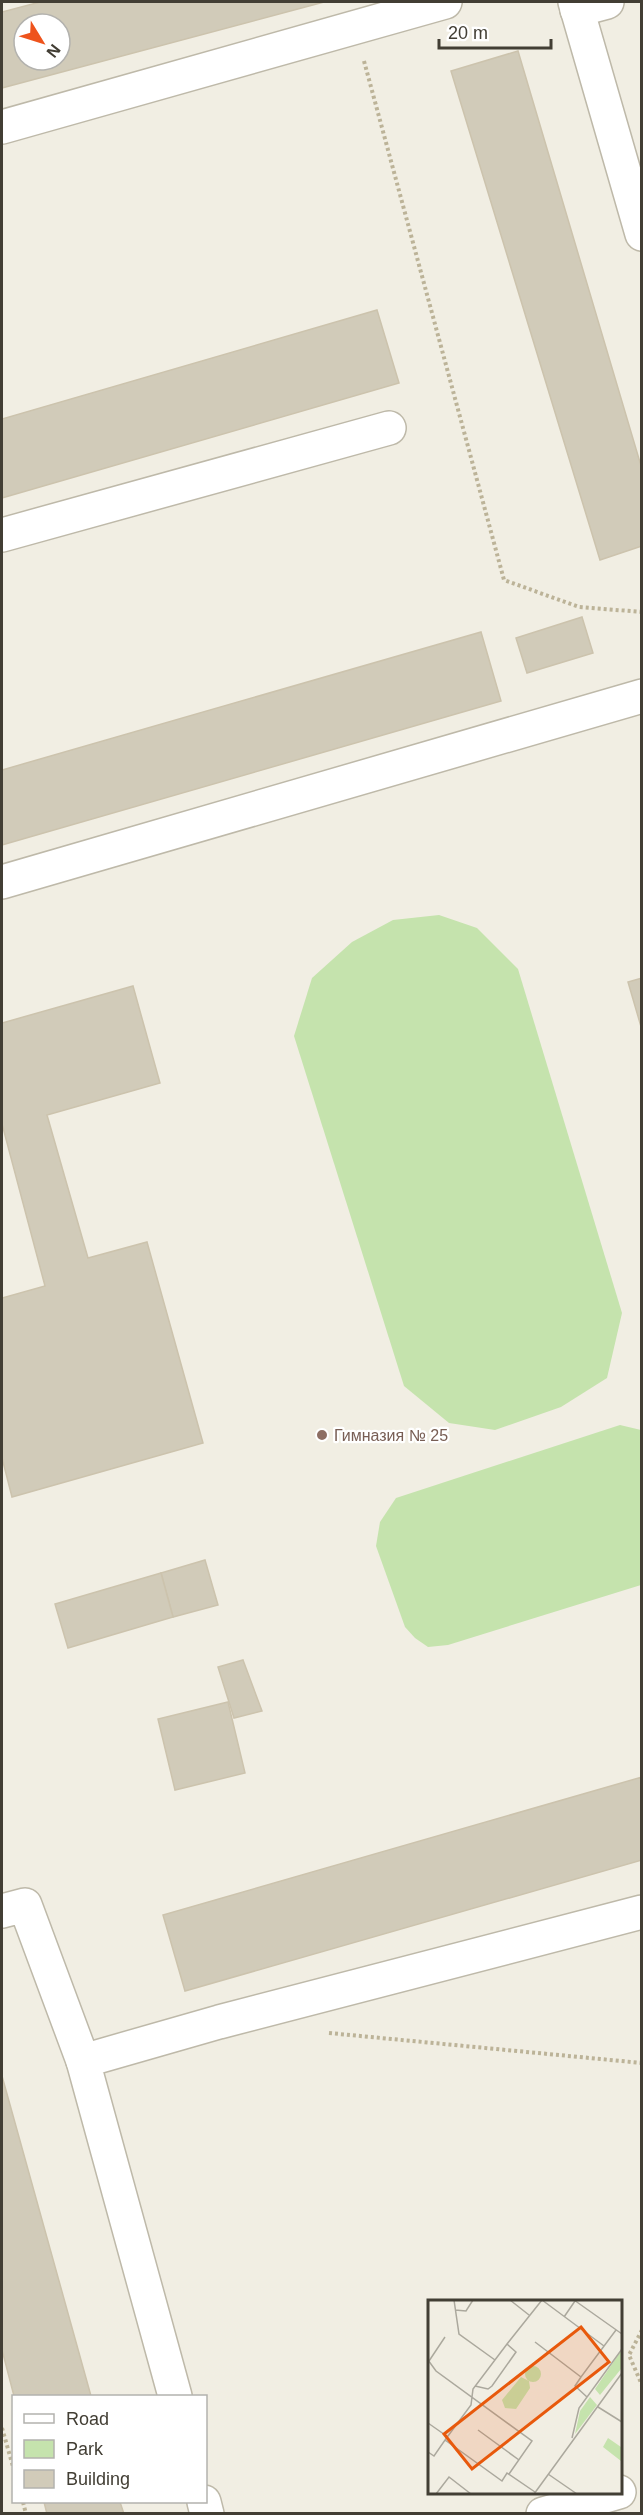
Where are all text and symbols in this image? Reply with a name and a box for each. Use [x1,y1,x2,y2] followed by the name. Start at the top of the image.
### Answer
[12,12,72,72] north arrow
[439,12,552,50] scale bar
[448,23,488,43] text: 20 m
[43,41,64,61] text: N
[334,1427,448,1444] place label: Гимназия № 25
[315,1428,329,1442] marker: Гимназия № 25
[428,2300,622,2494] inset map
[12,2395,207,2503] legend
[66,2409,109,2429] text: Road
[66,2439,104,2459] text: Park
[66,2469,130,2489] text: Building

